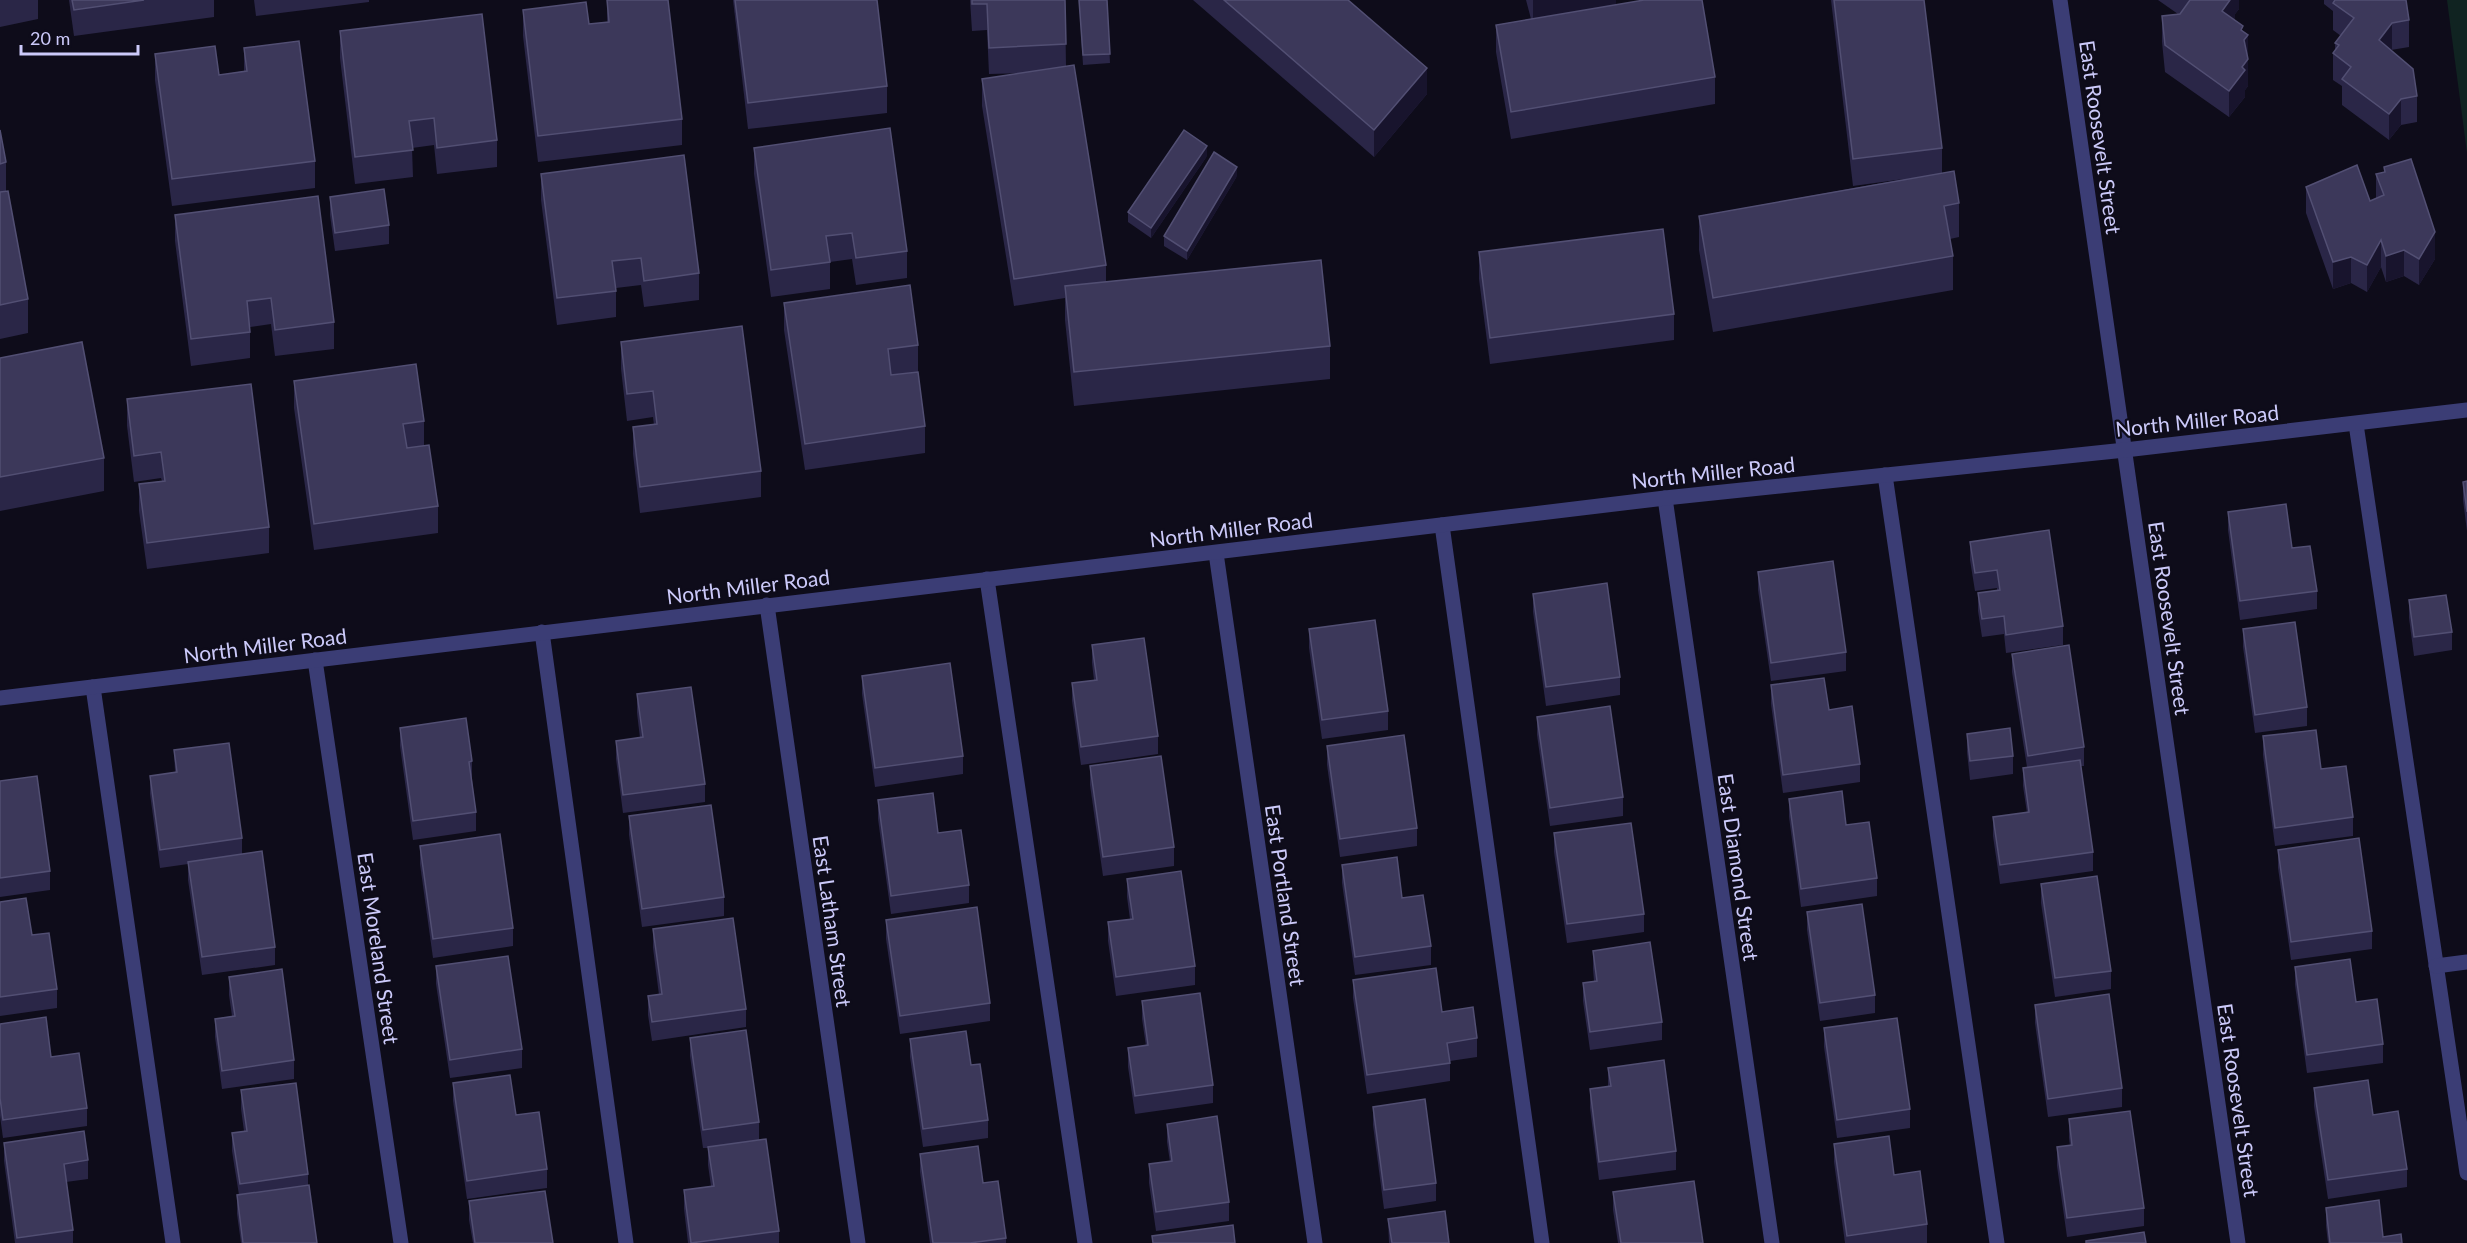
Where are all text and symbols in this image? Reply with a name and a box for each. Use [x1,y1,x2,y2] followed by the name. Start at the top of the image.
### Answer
[21,18,138,56] scale bar
[30,27,70,49] text: 20 m
[2075,38,2127,236] street label: East Roosevelt Street
[2114,399,2280,441] street label: North Miller Road
[1630,451,1796,493] street label: North Miller Road
[1148,507,1314,551] street label: North Miller Road
[2144,519,2196,717] street label: East Roosevelt Street
[665,564,831,608] street label: North Miller Road
[182,623,348,667] street label: North Miller Road
[1713,772,1765,963] street label: East Diamond Street
[1261,803,1311,988] street label: East Portland Street
[809,834,857,1009] street label: East Latham Street
[353,851,405,1046] street label: East Moreland Street
[2213,1001,2265,1199] street label: East Roosevelt Street

